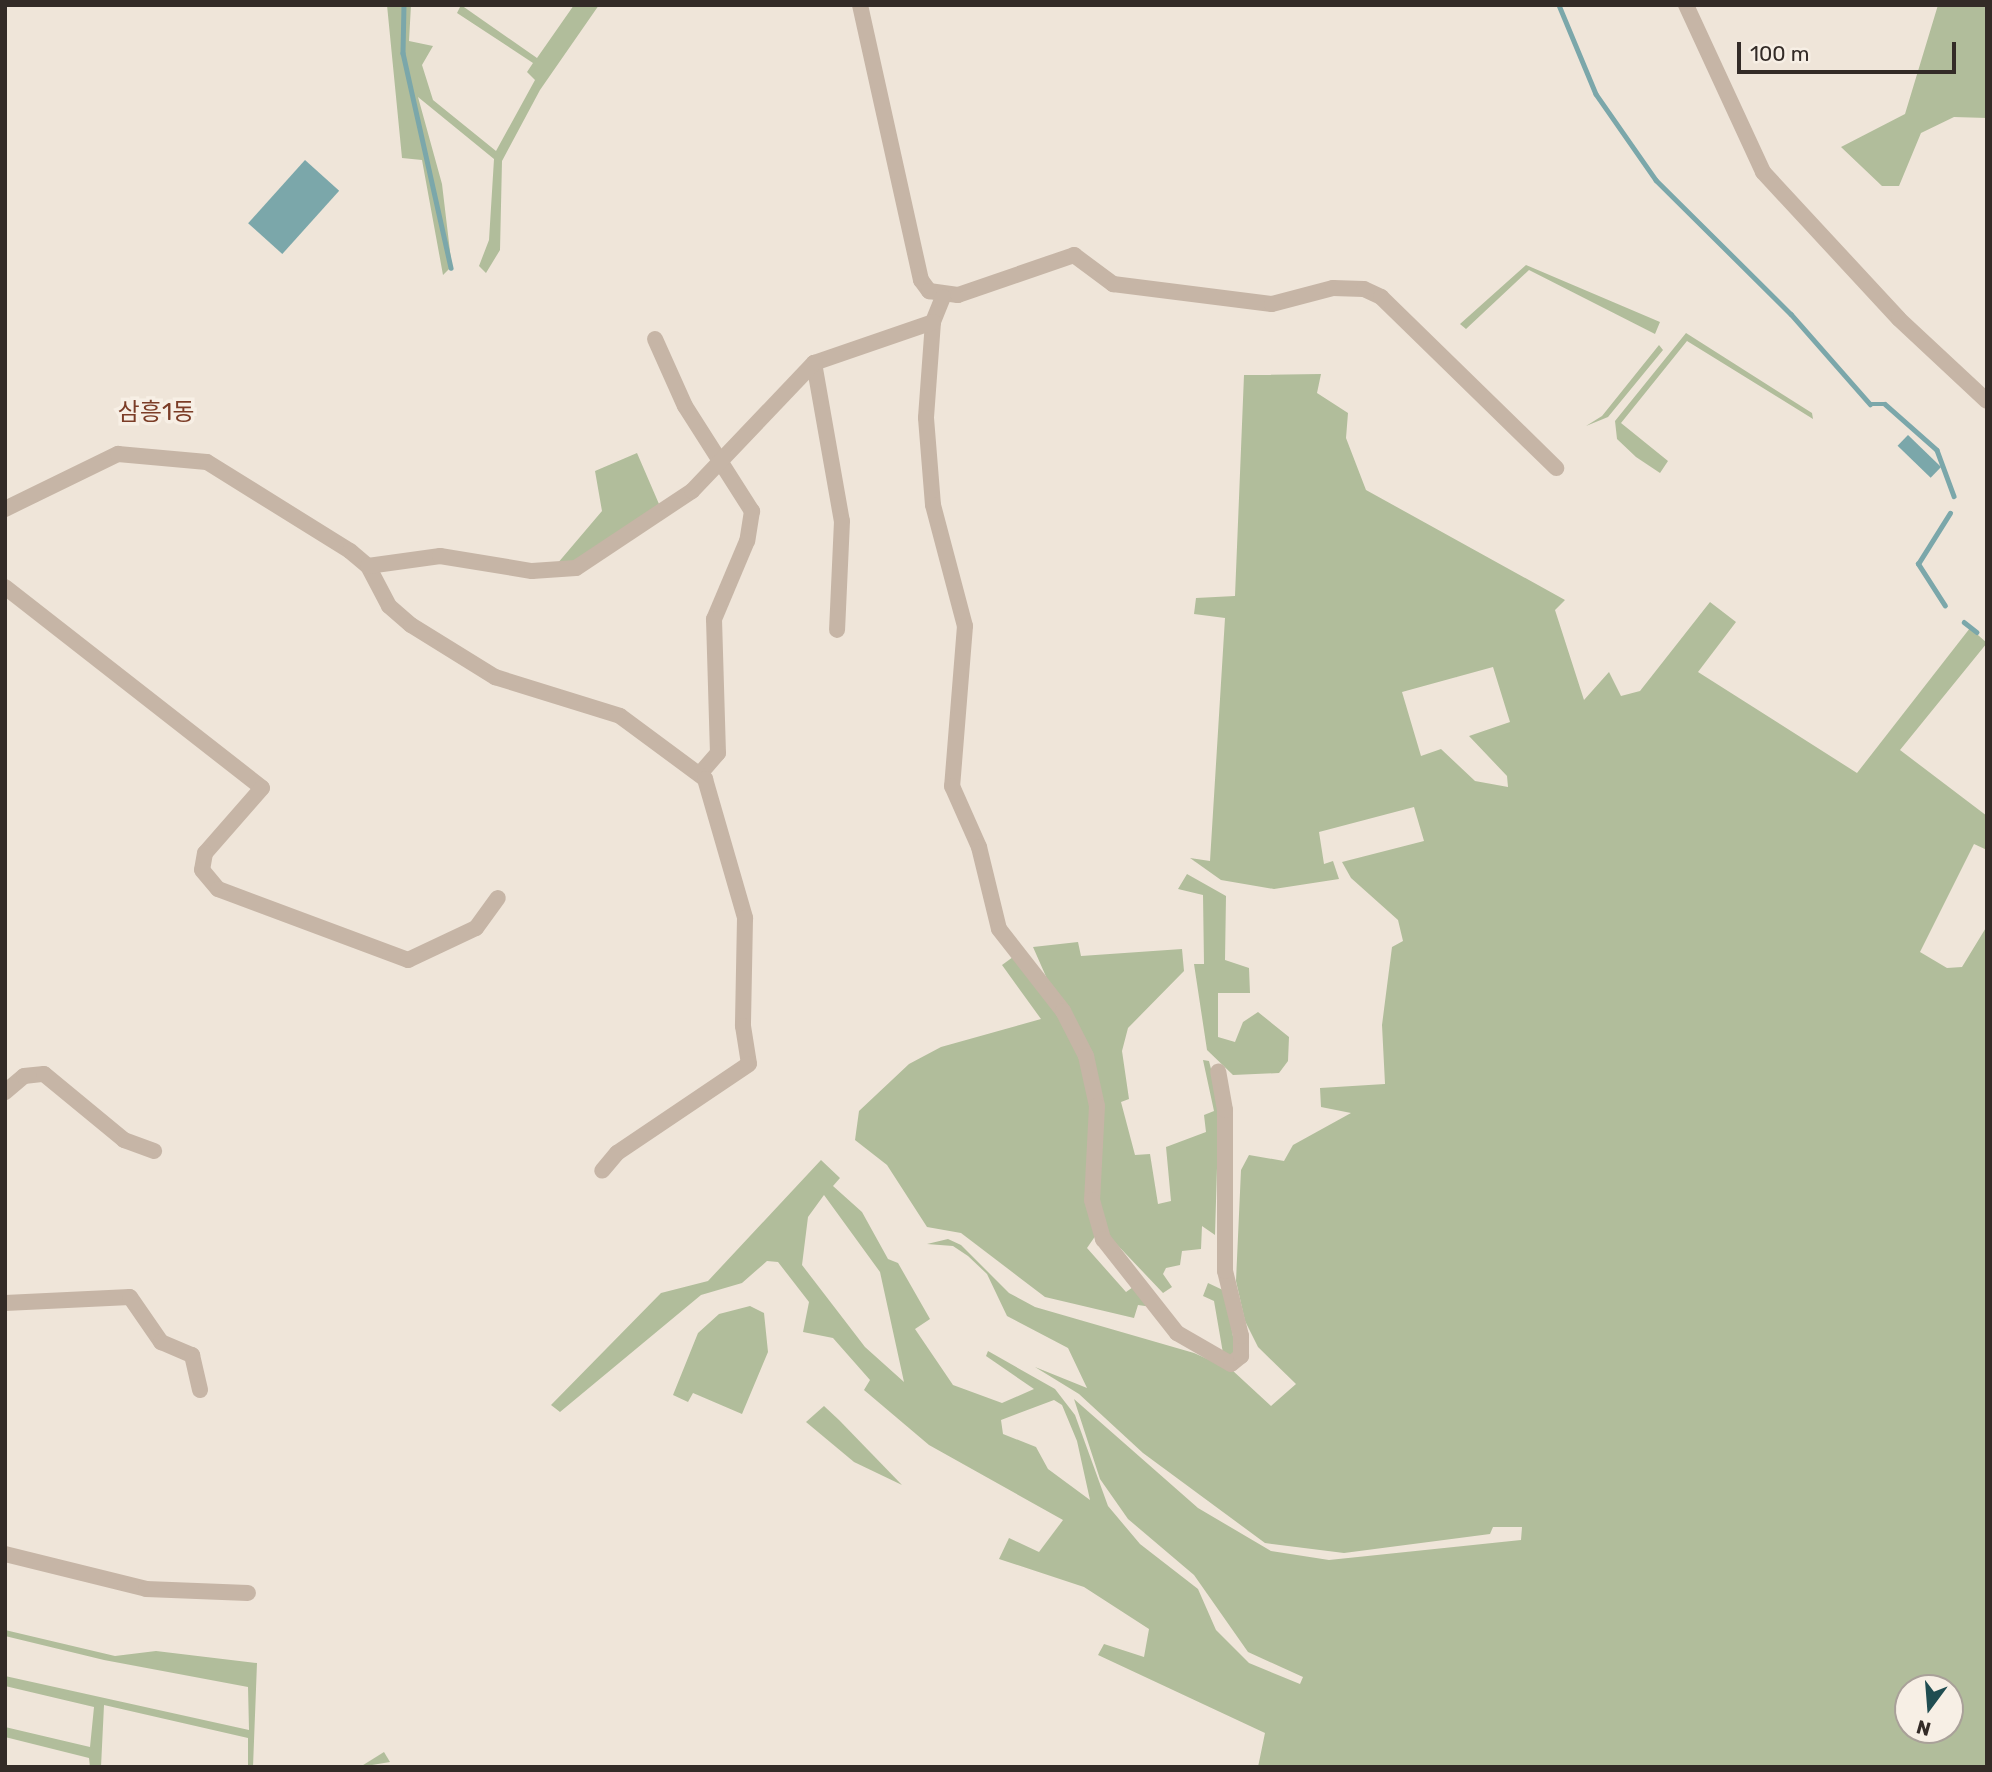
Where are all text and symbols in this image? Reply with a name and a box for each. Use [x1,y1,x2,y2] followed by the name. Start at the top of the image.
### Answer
[1740,28,1959,72] scale bar
[1750,41,1809,66] text: 100 m
[118,399,194,427] district label: 삼흥1동
[1894,1674,1964,1744] north arrow
[1914,1715,1933,1741] text: N

